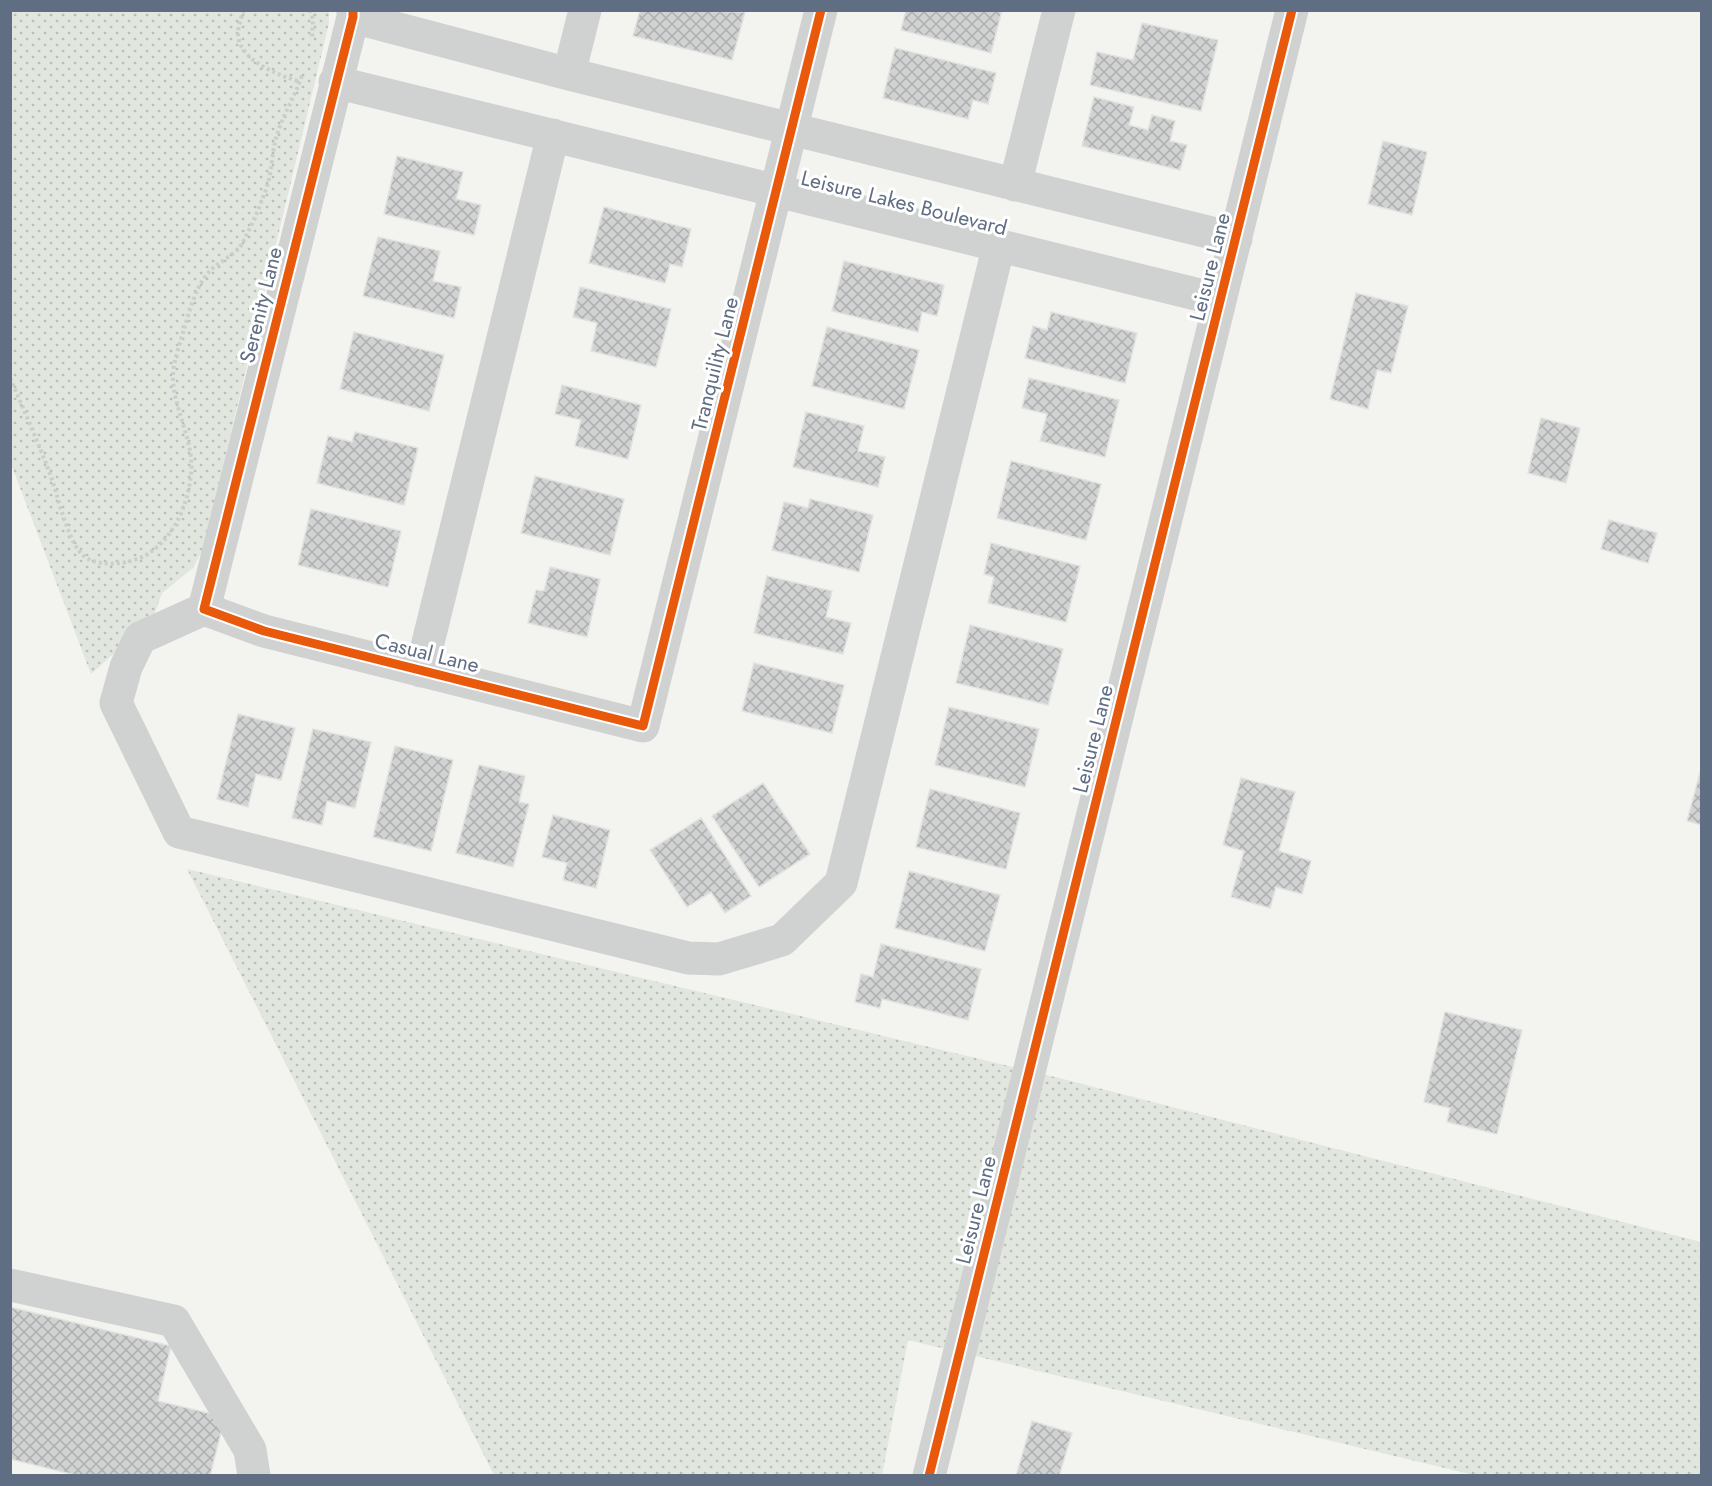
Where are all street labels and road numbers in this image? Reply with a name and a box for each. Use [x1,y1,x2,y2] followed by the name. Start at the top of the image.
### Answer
[798,163,1010,243] street label: Leisure Lakes Boulevard
[1182,210,1238,324] street label: Leisure Lane
[232,244,290,366] street label: Serenity Lane
[684,294,746,434] street label: Tranquility Lane
[372,626,483,680] street label: Casual Lane
[1065,682,1121,796] street label: Leisure Lane
[948,1153,1004,1267] street label: Leisure Lane

